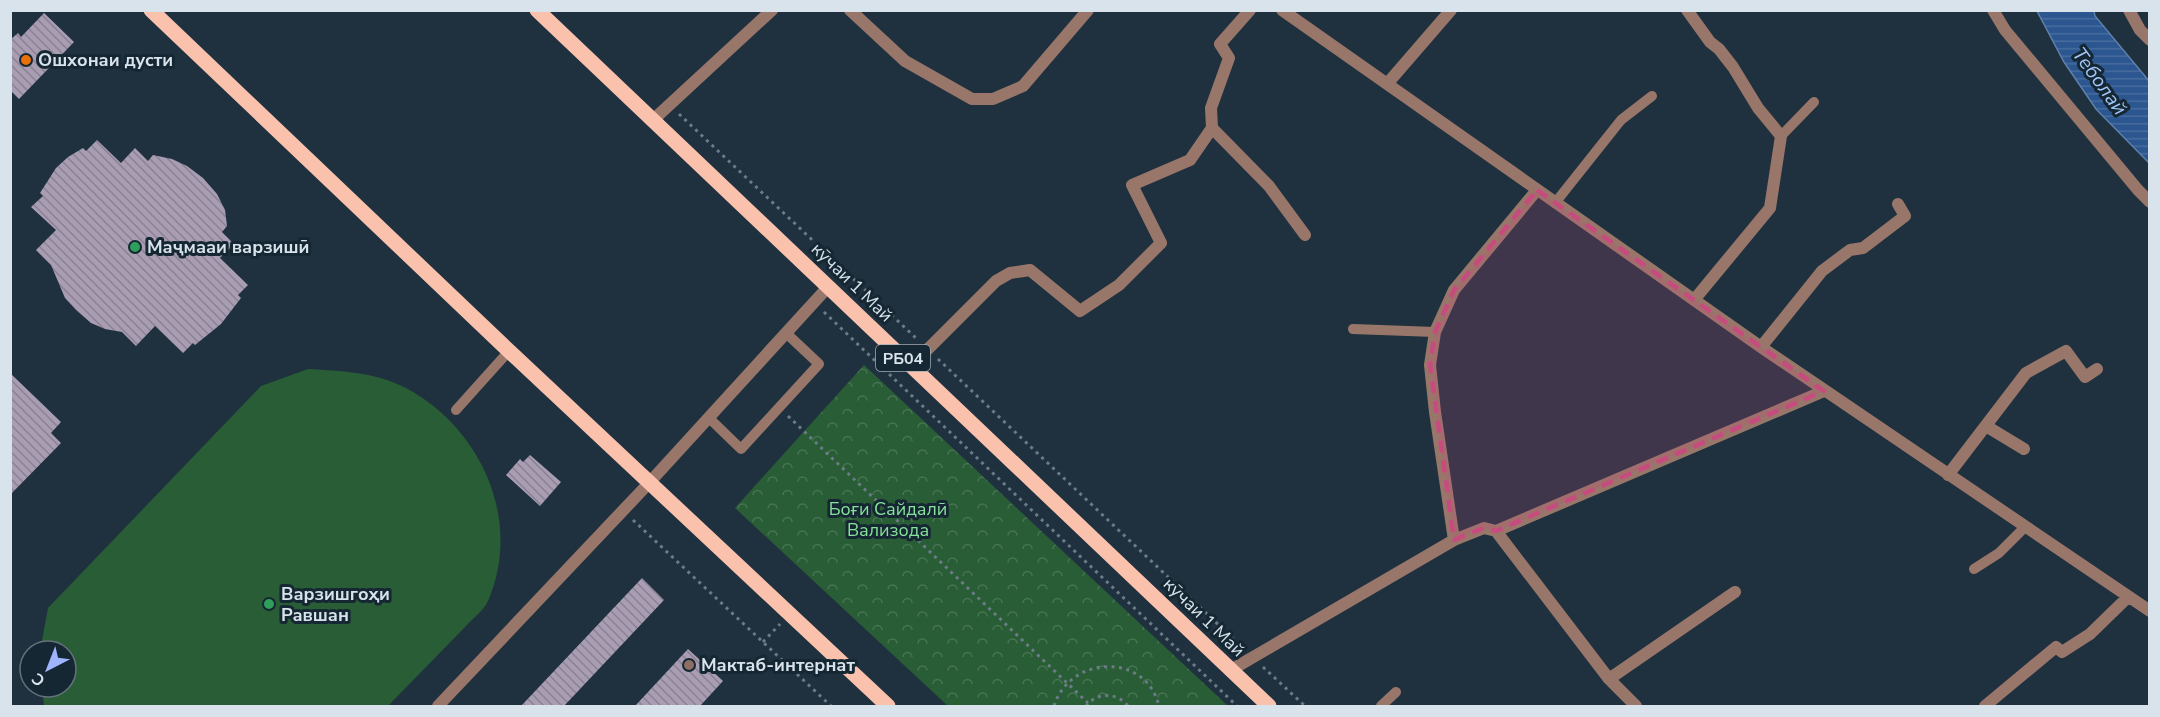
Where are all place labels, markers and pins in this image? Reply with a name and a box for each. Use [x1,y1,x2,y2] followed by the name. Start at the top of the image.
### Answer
[38,48,173,72] place label: Ошхонаи дусти
[19,53,33,67] marker: Ошхонаи дусти
[147,235,309,259] place label: Маҷмааи варзишӣ
[128,240,142,254] marker: Маҷмааи варзишӣ
[281,582,390,627] place label: Варзишгоҳи Равшан
[262,597,276,611] marker: Варзишгоҳи Равшан
[701,653,855,677] place label: Мактаб-интернат
[682,658,696,672] marker: Мактаб-интернат

